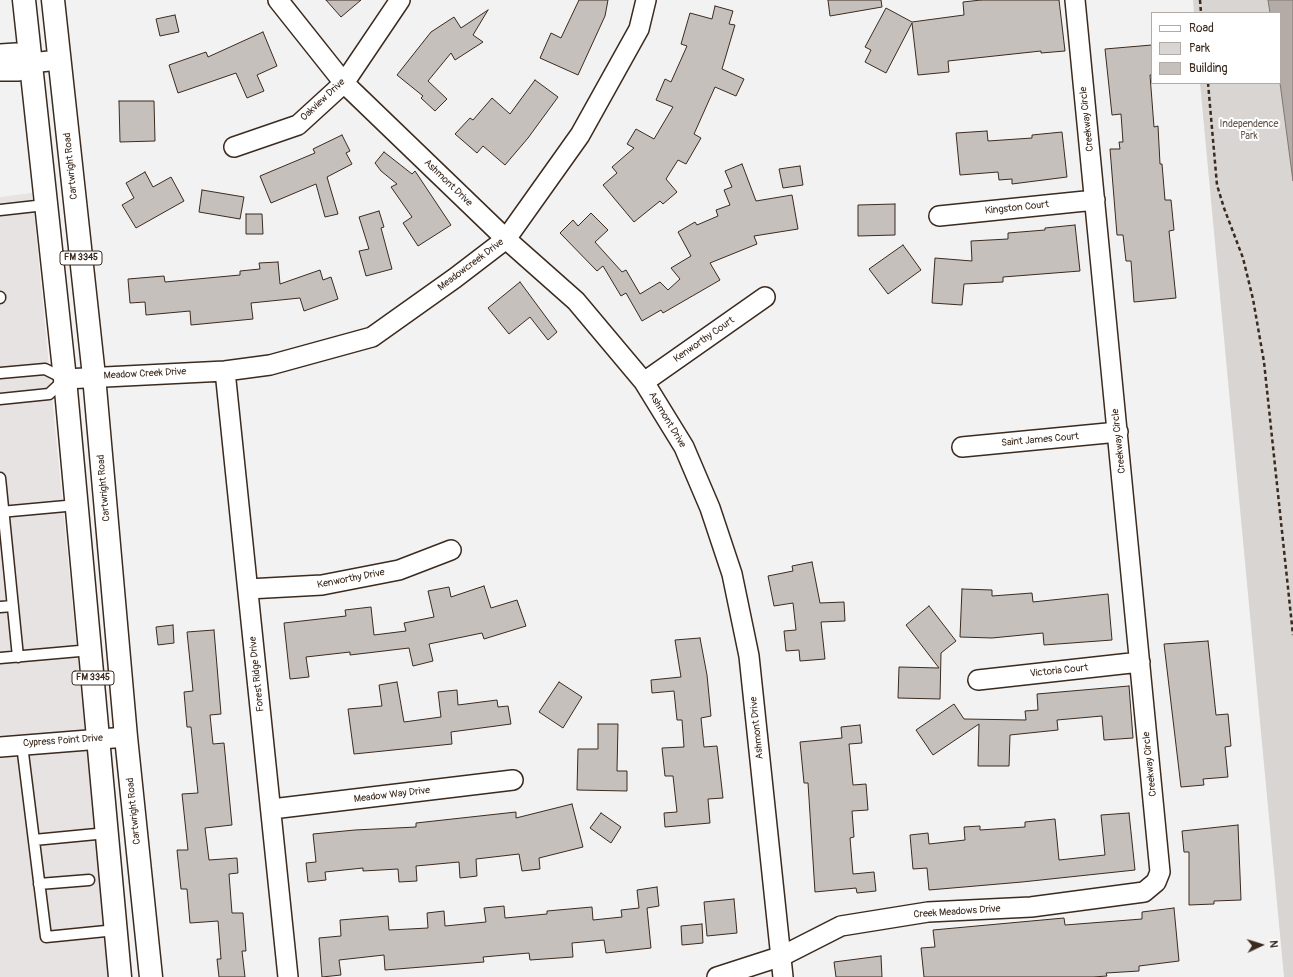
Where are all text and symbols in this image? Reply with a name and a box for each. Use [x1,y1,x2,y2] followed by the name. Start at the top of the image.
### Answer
[1151,12,1281,84] legend
[1189,21,1214,36] text: Road
[1189,41,1210,56] text: Park
[1189,61,1228,76] text: Building
[298,76,348,124] street label: Oakview Drive
[1078,86,1096,152] street label: Creekway Circle
[1220,118,1278,142] park label: Independence Park
[62,132,80,200] street label: Cartwright Road
[421,157,475,209] street label: Ashmont Drive
[984,199,1050,217] street label: Kingston Court
[436,236,506,294] street label: Meadowcreek Drive
[60,251,102,265] road number: FM 3345
[671,315,737,365] street label: Kenworthy Court
[103,366,187,382] street label: Meadow Creek Drive
[646,390,688,450] street label: Ashmont Drive
[1110,408,1128,474] street label: Creekway Circle
[1001,431,1079,449] street label: Saint James Court
[95,454,113,522] street label: Cartwright Road
[316,567,386,591] street label: Kenworthy Drive
[247,636,267,712] street label: Forest Ridge Drive
[1029,662,1089,680] street label: Victoria Court
[72,671,114,685] road number: FM 3345
[748,696,766,760] street label: Ashmont Drive
[1141,731,1159,797] street label: Creekway Circle
[23,732,103,750] street label: Cypress Point Drive
[125,777,143,845] street label: Cartwright Road
[353,784,431,806] street label: Meadow Way Drive
[913,903,1001,921] street label: Creek Meadows Drive
[1241,925,1281,965] north arrow
[1267,940,1280,948] text: N

